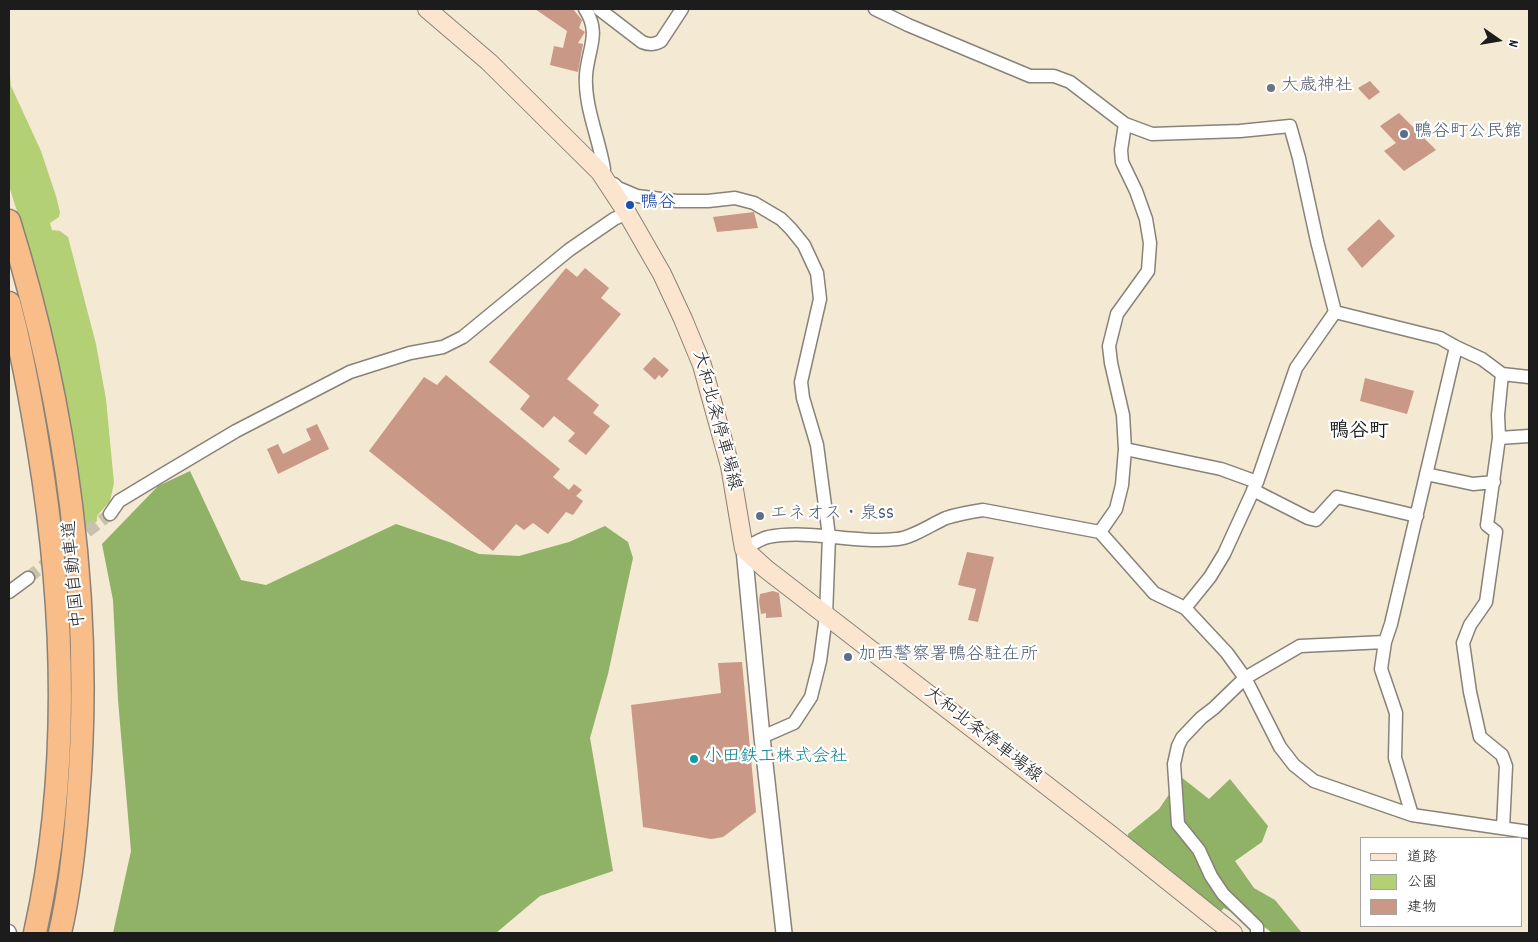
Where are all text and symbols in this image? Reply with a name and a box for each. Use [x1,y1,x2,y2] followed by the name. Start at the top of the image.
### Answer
[1473,15,1523,65] north arrow
[1502,38,1523,49] text: N
[1281,77,1353,99] place label: 大歳神社
[1265,82,1277,94] marker: 大歳神社
[1414,123,1522,145] place label: 鴨谷町公民館
[1398,128,1410,140] marker: 鴨谷町公民館
[640,194,676,216] place label: 鴨谷
[624,199,636,211] marker: 鴨谷
[686,349,744,493] street label: 大和北条停車場線
[1329,421,1389,445] district label: 鴨谷町
[770,505,894,527] place label: エネオス・泉SS
[754,510,766,522] marker: エネオス・泉SS
[61,519,91,629] street label: 中国自動車道
[858,646,1038,668] place label: 加西警察署鴨谷駐在所
[842,651,854,663] marker: 加西警察署鴨谷駐在所
[919,683,1045,789] street label: 大和北条停車場線
[704,748,848,770] place label: 小田鉄工株式会社
[688,753,700,765] marker: 小田鉄工株式会社
[1360,837,1523,927] legend
[1407,847,1437,869] text: 道路
[1407,872,1437,894] text: 公園
[1407,897,1437,919] text: 建物

